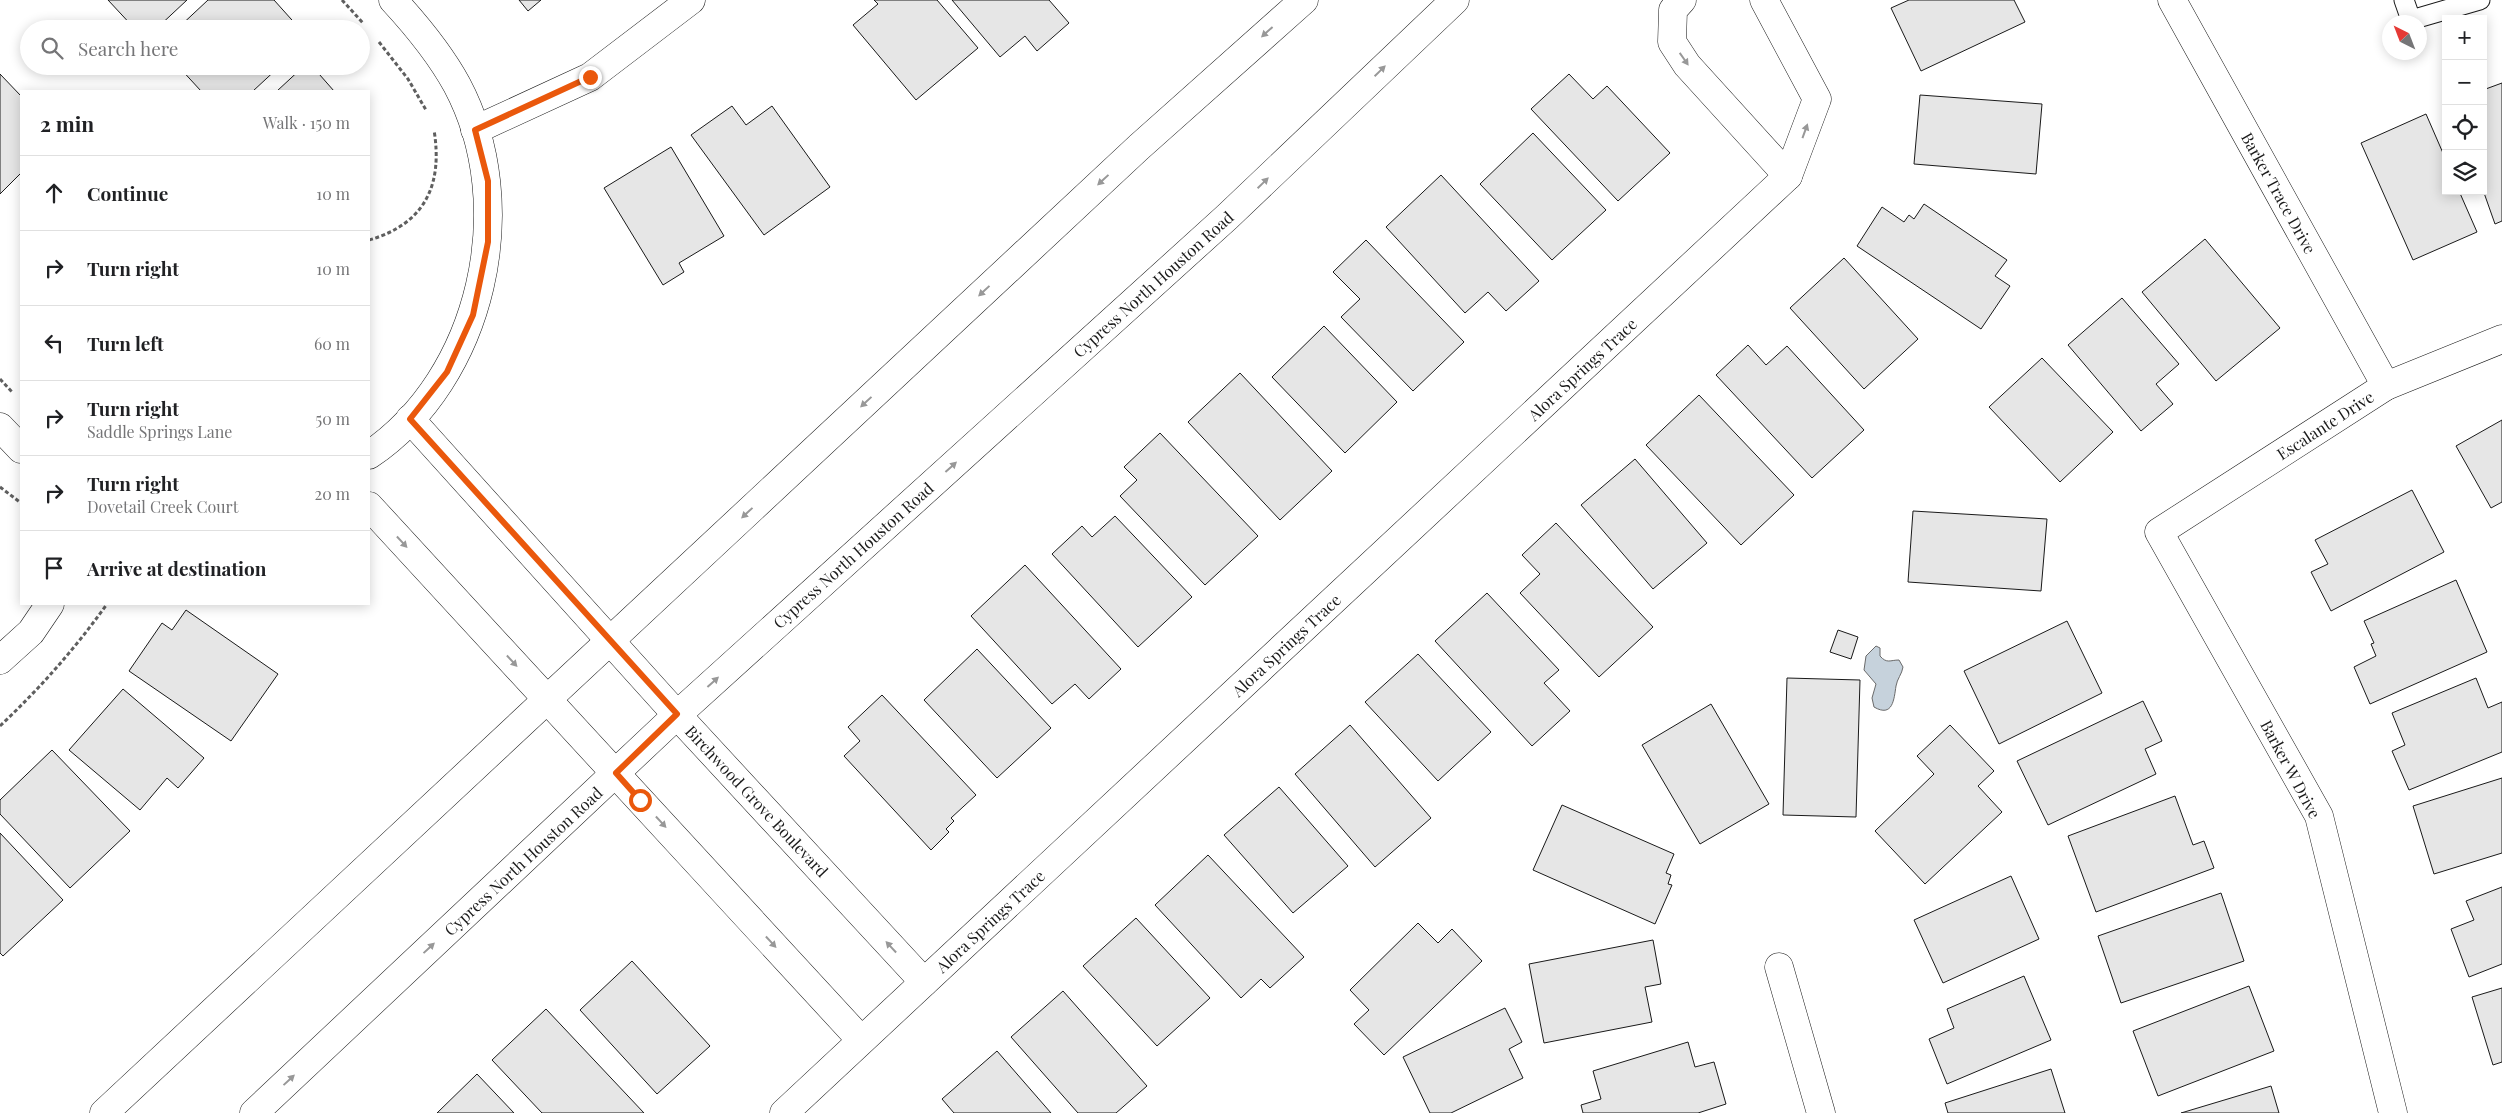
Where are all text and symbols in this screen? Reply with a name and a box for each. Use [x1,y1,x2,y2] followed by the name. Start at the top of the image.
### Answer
[2382,15,2427,60] north arrow
[2442,15,2487,195] map controls
[2442,15,2487,60] button: +
[20,20,370,75] search box
[1261,27,1274,38] one-way arrow
[38,34,66,62] icon: search
[78,35,178,61] text: Search here
[1679,52,1689,66] one-way arrow
[2442,60,2487,105] button: −
[1374,65,1386,77] one-way arrow
[579,66,602,89] route end
[2442,105,2487,150] button: locate
[40,109,94,137] text: 2 min
[263,112,350,133] text: Walk · 150 m
[1802,123,1809,138] one-way arrow
[2237,129,2321,257] street label: Barker Trace Drive
[2442,150,2487,195] button: layers
[1098,174,1110,186] one-way arrow
[1256,177,1268,189] one-way arrow
[40,179,68,207] icon: ahead
[87,180,168,206] text: Continue
[316,183,350,204] text: 10 m
[1068,206,1238,362] street label: Cypress North Houston Road
[40,254,68,282] icon: right
[87,255,179,281] text: Turn right
[316,258,350,279] text: 10 m
[979,285,991,297] one-way arrow
[1522,313,1641,426] street label: Alora Springs Trace
[40,329,68,357] icon: left
[87,330,164,356] text: Turn left
[314,333,350,354] text: 60 m
[2272,386,2378,464] street label: Escalante Drive
[87,395,179,421] text: Turn right
[860,396,872,408] one-way arrow
[40,404,68,432] icon: right
[316,408,350,429] text: 50 m
[87,421,232,442] text: Saddle Springs Lane
[944,461,956,473] one-way arrow
[87,470,179,496] text: Turn right
[768,477,938,633] street label: Cypress North Houston Road
[40,479,68,507] icon: right
[315,483,350,504] text: 20 m
[87,496,238,517] text: Dovetail Creek Court
[741,507,753,519] one-way arrow
[396,535,408,547] one-way arrow
[40,554,68,582] icon: arrive
[87,555,267,581] text: Arrive at destination
[1226,589,1345,702] street label: Alora Springs Trace
[506,655,518,667] one-way arrow
[707,676,719,688] one-way arrow
[2256,716,2326,822] street label: Barker W Drive
[681,721,833,881] street label: Birchwood Grove Boulevard
[439,782,607,940] street label: Cypress North Houston Road
[629,789,652,812] route start
[655,815,667,827] one-way arrow
[930,865,1049,978] street label: Alora Springs Trace
[765,935,777,947] one-way arrow
[885,941,897,953] one-way arrow
[423,942,435,954] one-way arrow
[283,1074,295,1086] one-way arrow

